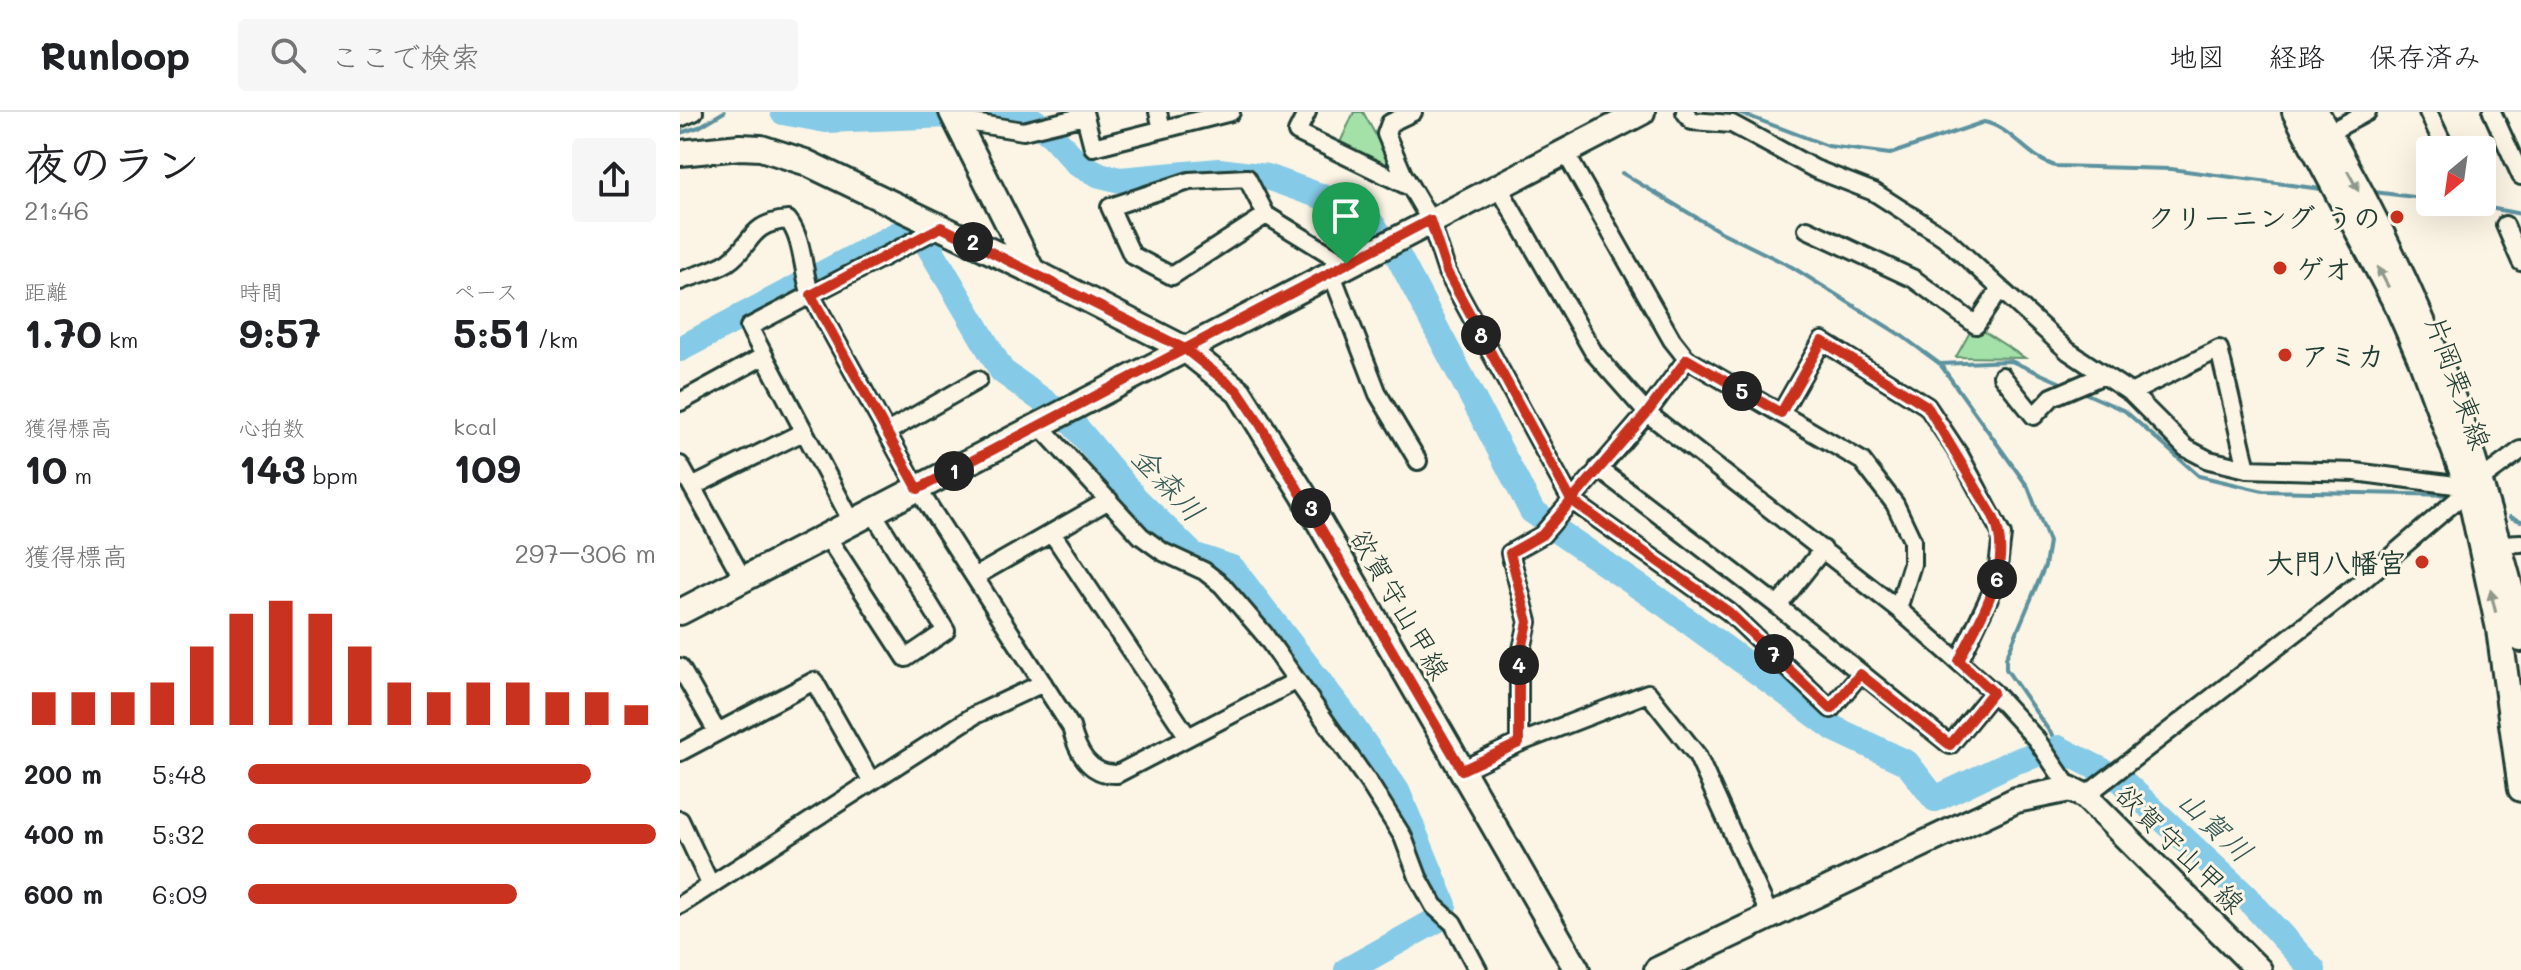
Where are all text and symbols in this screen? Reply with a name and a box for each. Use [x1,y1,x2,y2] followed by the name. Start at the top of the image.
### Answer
[238,19,798,91] search box
[40,30,190,80] text: Runloop
[266,33,310,77] icon: search
[330,36,480,76] text: ここで検索
[2169,38,2225,74] text: 地図
[2269,38,2325,74] text: 経路
[2369,38,2481,74] text: 保存済み
[24,134,200,191] text: 夜のラン
[2416,136,2496,216] north arrow
[2416,136,2496,216] map controls
[572,138,656,222] button: share
[2347,169,2360,192] one-way arrow
[1312,182,1380,264] pin
[24,193,89,227] text: 21:46
[1324,194,1368,238] icon: arrive
[2147,199,2381,235] place label: クリーニング うの
[2388,208,2406,226] marker: クリーニング うの
[953,222,993,262] pin: 2
[967,227,979,256] text: 2
[2296,250,2352,286] place label: ゲオ
[2271,259,2289,277] marker: ゲオ
[2376,265,2389,288] one-way arrow
[24,277,68,306] text: 距離
[239,277,283,306] text: 時間
[453,277,518,306] text: ペース
[24,306,102,358] text: 1.70
[239,306,321,358] text: 9:57
[453,306,530,358] text: 5:51
[2418,310,2500,454] street label: 片岡栗東線
[1461,315,1501,355] pin: 8
[1474,320,1488,349] text: 8
[102,325,138,354] text: km
[530,325,578,354] text: /km
[2301,337,2385,373] place label: アミカ
[2276,346,2294,364] marker: アミカ
[1722,371,1762,411] pin: 5
[1736,376,1748,405] text: 5
[453,412,497,441] text: kcal
[24,413,112,442] text: 獲得標高
[239,413,305,442] text: 心拍数
[1124,436,1214,530] water label: 金森川
[453,441,521,493] text: 109
[24,442,67,494] text: 10
[239,442,306,494] text: 143
[934,451,974,491] pin: 1
[949,456,959,485] text: 1
[67,461,92,490] text: m
[306,461,358,490] text: bpm
[1291,488,1331,528] pin: 3
[1304,493,1318,522] text: 3
[1343,522,1459,686] street label: 欲賀守山甲線
[514,536,656,570] text: 297–306 m
[24,539,128,573] text: 獲得標高
[2266,544,2406,580] place label: 大門八幡宮
[2413,553,2431,571] marker: 大門八幡宮
[1977,559,2017,599] pin: 6
[1990,564,2004,593] text: 6
[2486,588,2499,613] one-way arrow
[1754,634,1794,674] pin: 7
[1768,639,1780,668] text: 7
[1499,645,1539,685] pin: 4
[1512,650,1526,679] text: 4
[24,757,102,791] text: 200 m
[152,757,206,791] text: 5:48
[2109,776,2253,920] street label: 欲賀守山甲線
[2169,780,2263,870] water label: 山賀川
[24,817,104,851] text: 400 m
[152,817,205,851] text: 5:32
[24,877,103,911] text: 600 m
[152,877,207,911] text: 6:09

